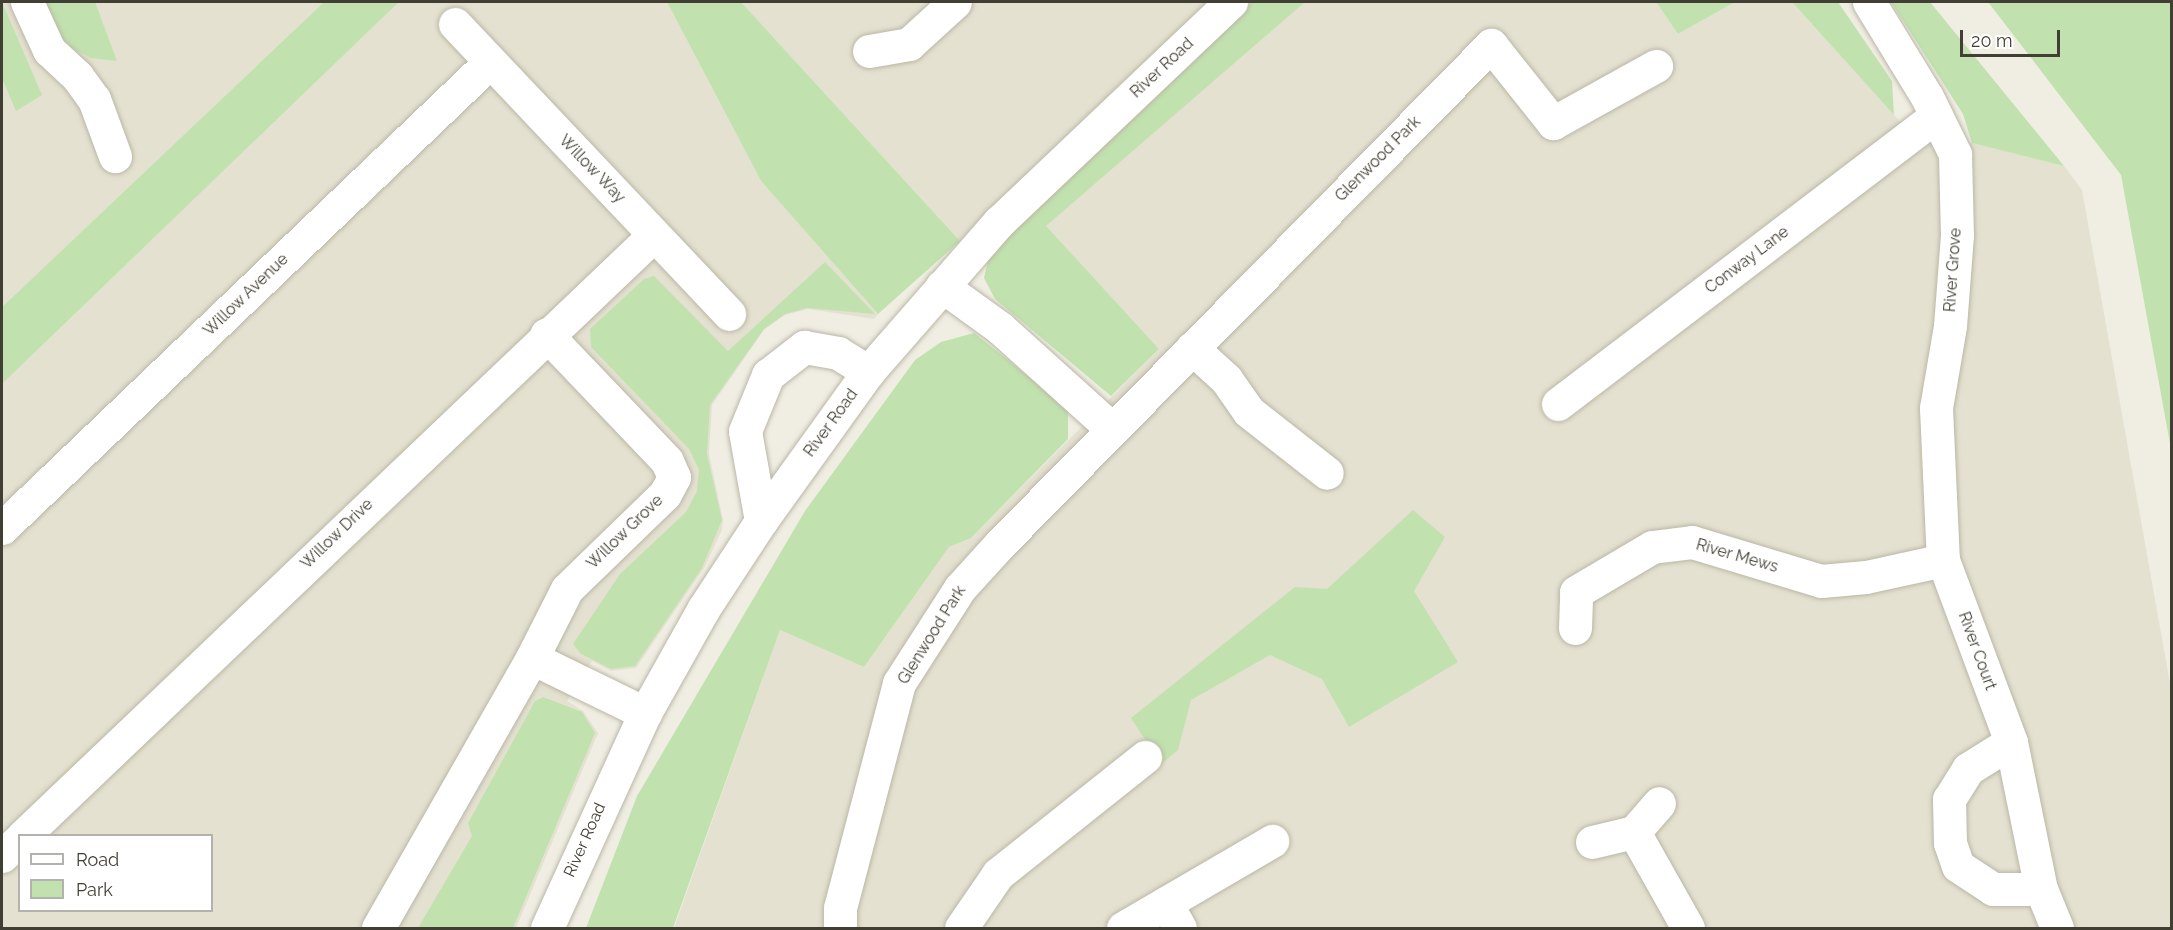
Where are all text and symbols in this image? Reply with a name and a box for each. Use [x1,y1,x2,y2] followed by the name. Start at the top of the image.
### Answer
[1963,18,2064,56] scale bar
[1971,30,2013,51] text: 20 m
[1126,34,1198,102] street label: River Road
[1331,112,1425,206] street label: Glenwood Park
[554,131,630,207] street label: Willow Way
[1701,222,1793,298] street label: Conway Lane
[1940,227,1966,313] street label: River Grove
[199,249,293,341] street label: Willow Avenue
[800,385,862,461] street label: River Road
[583,491,667,573] street label: Willow Grove
[297,495,377,573] street label: Willow Drive
[1694,535,1780,577] street label: River Mews
[894,582,970,688] street label: Glenwood Park
[1954,609,2000,693] street label: River Court
[560,800,610,880] street label: River Road
[18,834,213,912] legend
[76,849,119,870] text: Road
[76,879,113,900] text: Park

